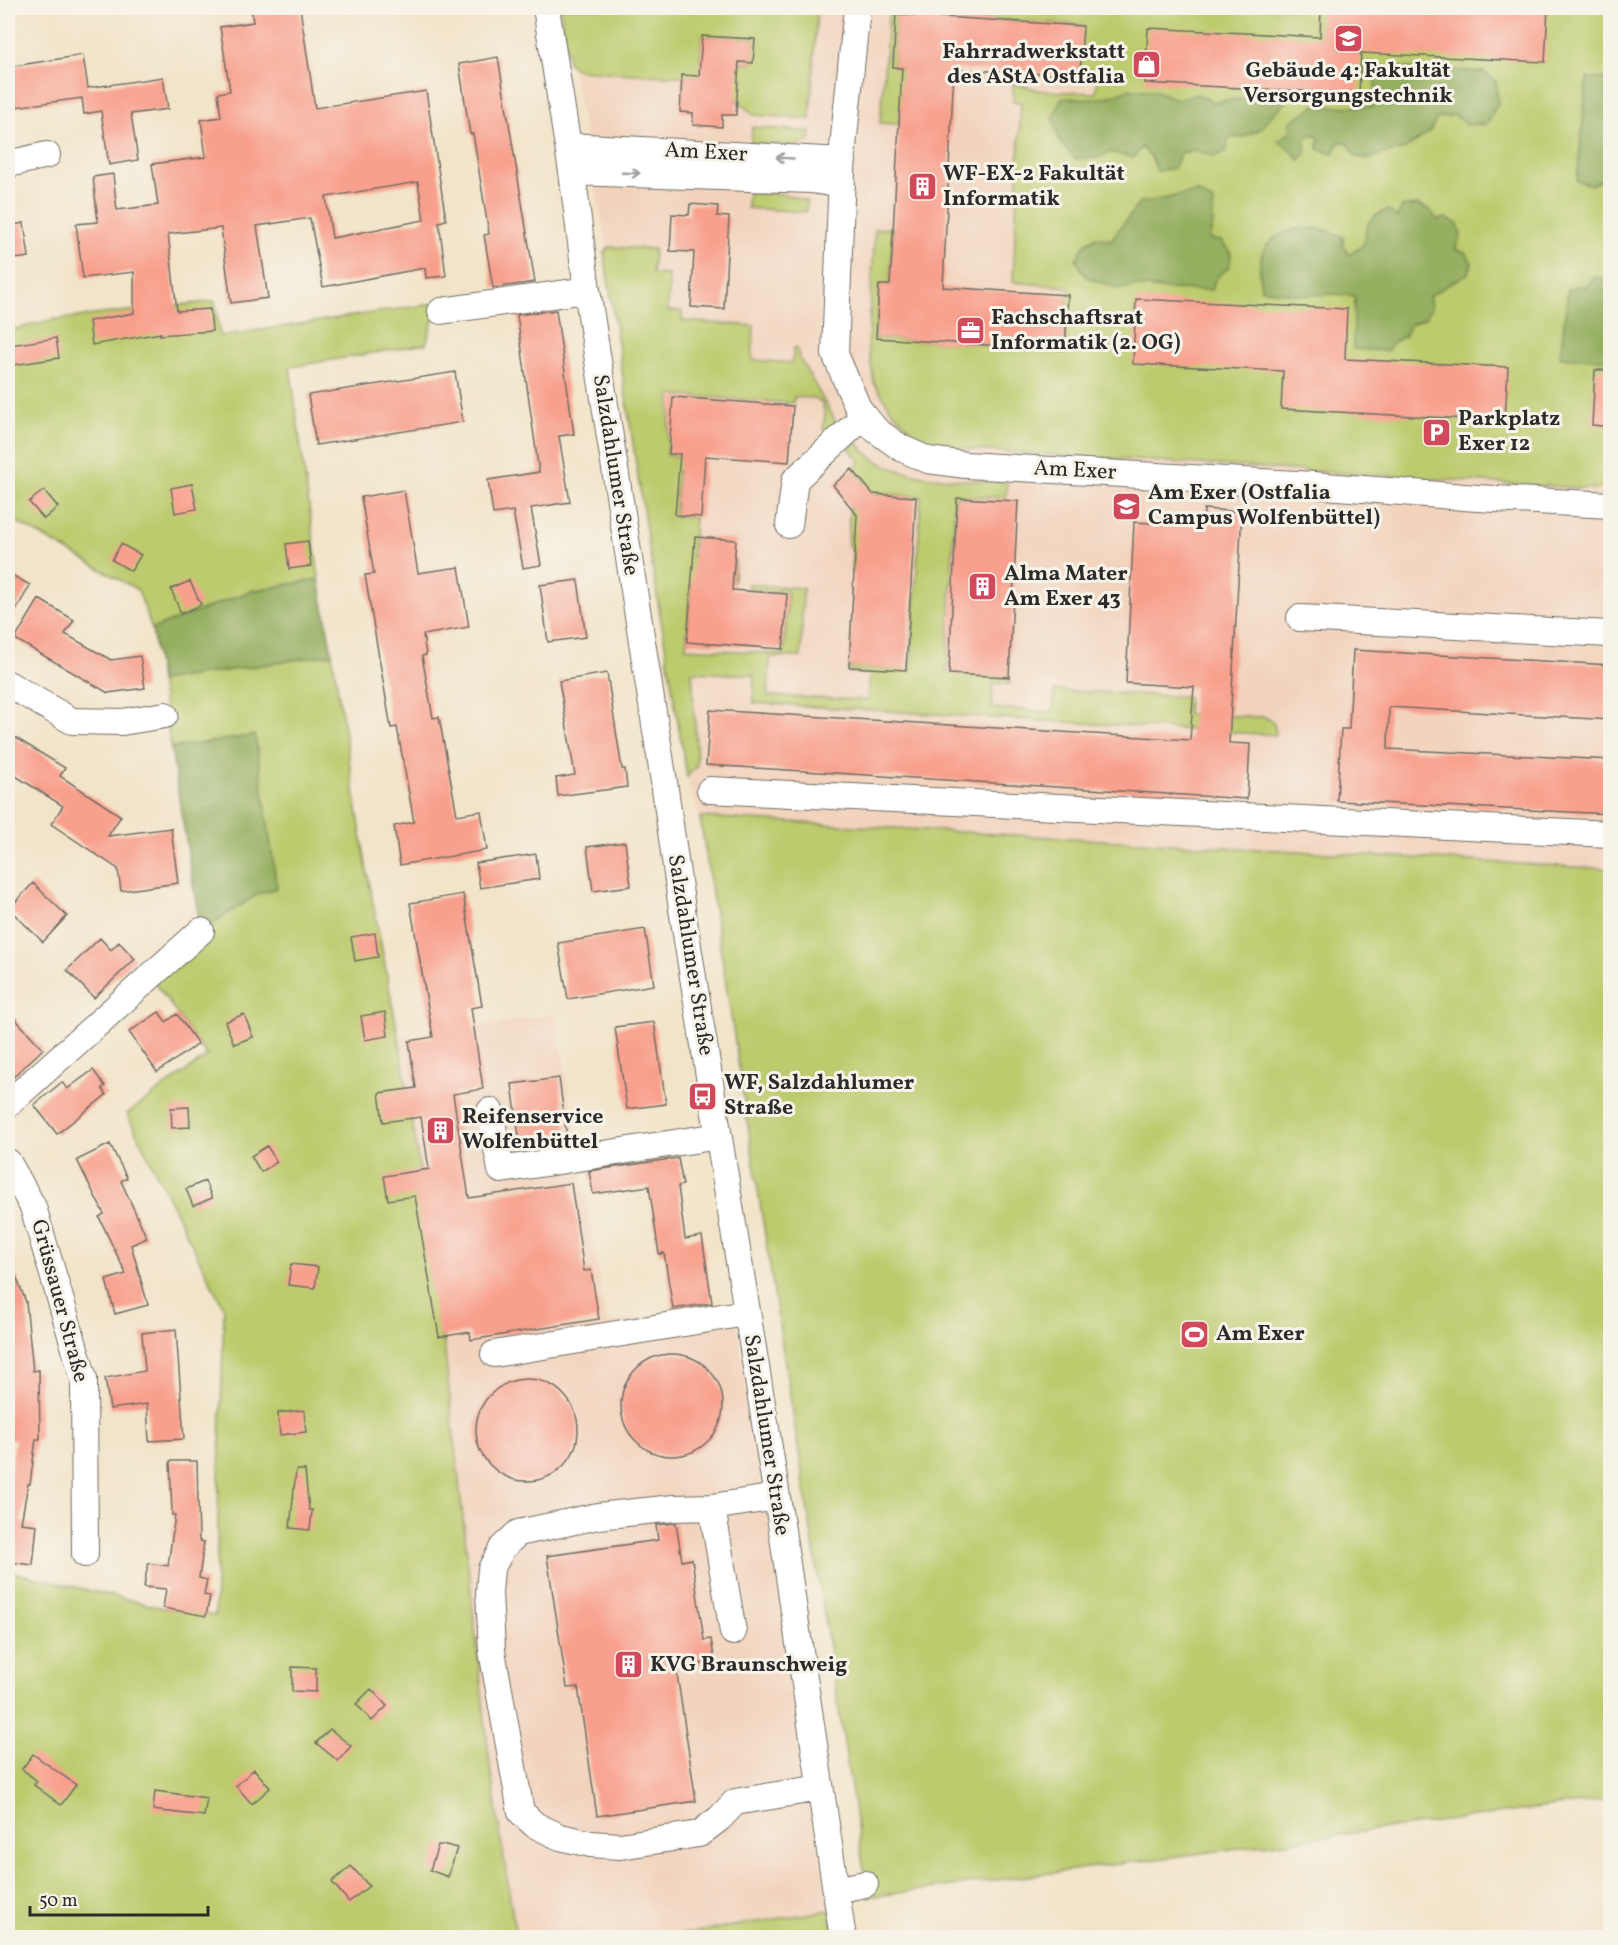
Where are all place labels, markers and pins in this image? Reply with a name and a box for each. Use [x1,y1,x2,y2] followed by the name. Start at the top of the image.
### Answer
[1332,23,1364,55] school or university icon: Gebäude 4: Fakultät Versorgungstechnik
[942,37,1125,93] place label: Fahrradwerkstatt des AStA Ostfalia
[1130,49,1162,81] shop icon: Fahrradwerkstatt des AStA Ostfalia
[1243,56,1453,112] place label: Gebäude 4: Fakultät Versorgungstechnik
[943,159,1125,215] place label: WF-EX-2 Fakultät Informatik
[906,171,938,203] building icon: WF-EX-2 Fakultät Informatik
[991,303,1181,359] place label: Fachschaftsrat Informatik (2. OG)
[954,315,986,347] office icon: Fachschaftsrat Informatik (2. OG)
[1458,404,1560,460] place label: Parkplatz Exer 12
[1421,416,1453,448] parking icon: Parkplatz Exer 12
[1148,478,1380,534] place label: Am Exer (Ostfalia Campus Wolfenbüttel)
[1111,490,1143,522] school or university icon: Am Exer (Ostfalia Campus Wolfenbüttel)
[1004,559,1128,615] place label: Alma Mater Am Exer 43
[967,571,999,603] building icon: Alma Mater Am Exer 43
[724,1068,915,1124] place label: WF, Salzdahlumer Straße
[687,1080,719,1112] bus stop icon: WF, Salzdahlumer Straße
[462,1102,603,1158] place label: Reifenservice Wolfenbüttel
[425,1114,457,1146] building icon: Reifenservice Wolfenbüttel
[1179,1318,1211,1350] sports icon: Am Exer
[1216,1319,1305,1350] place label: Am Exer
[613,1649,645,1681] building icon: KVG Braunschweig
[650,1650,847,1681] place label: KVG Braunschweig

